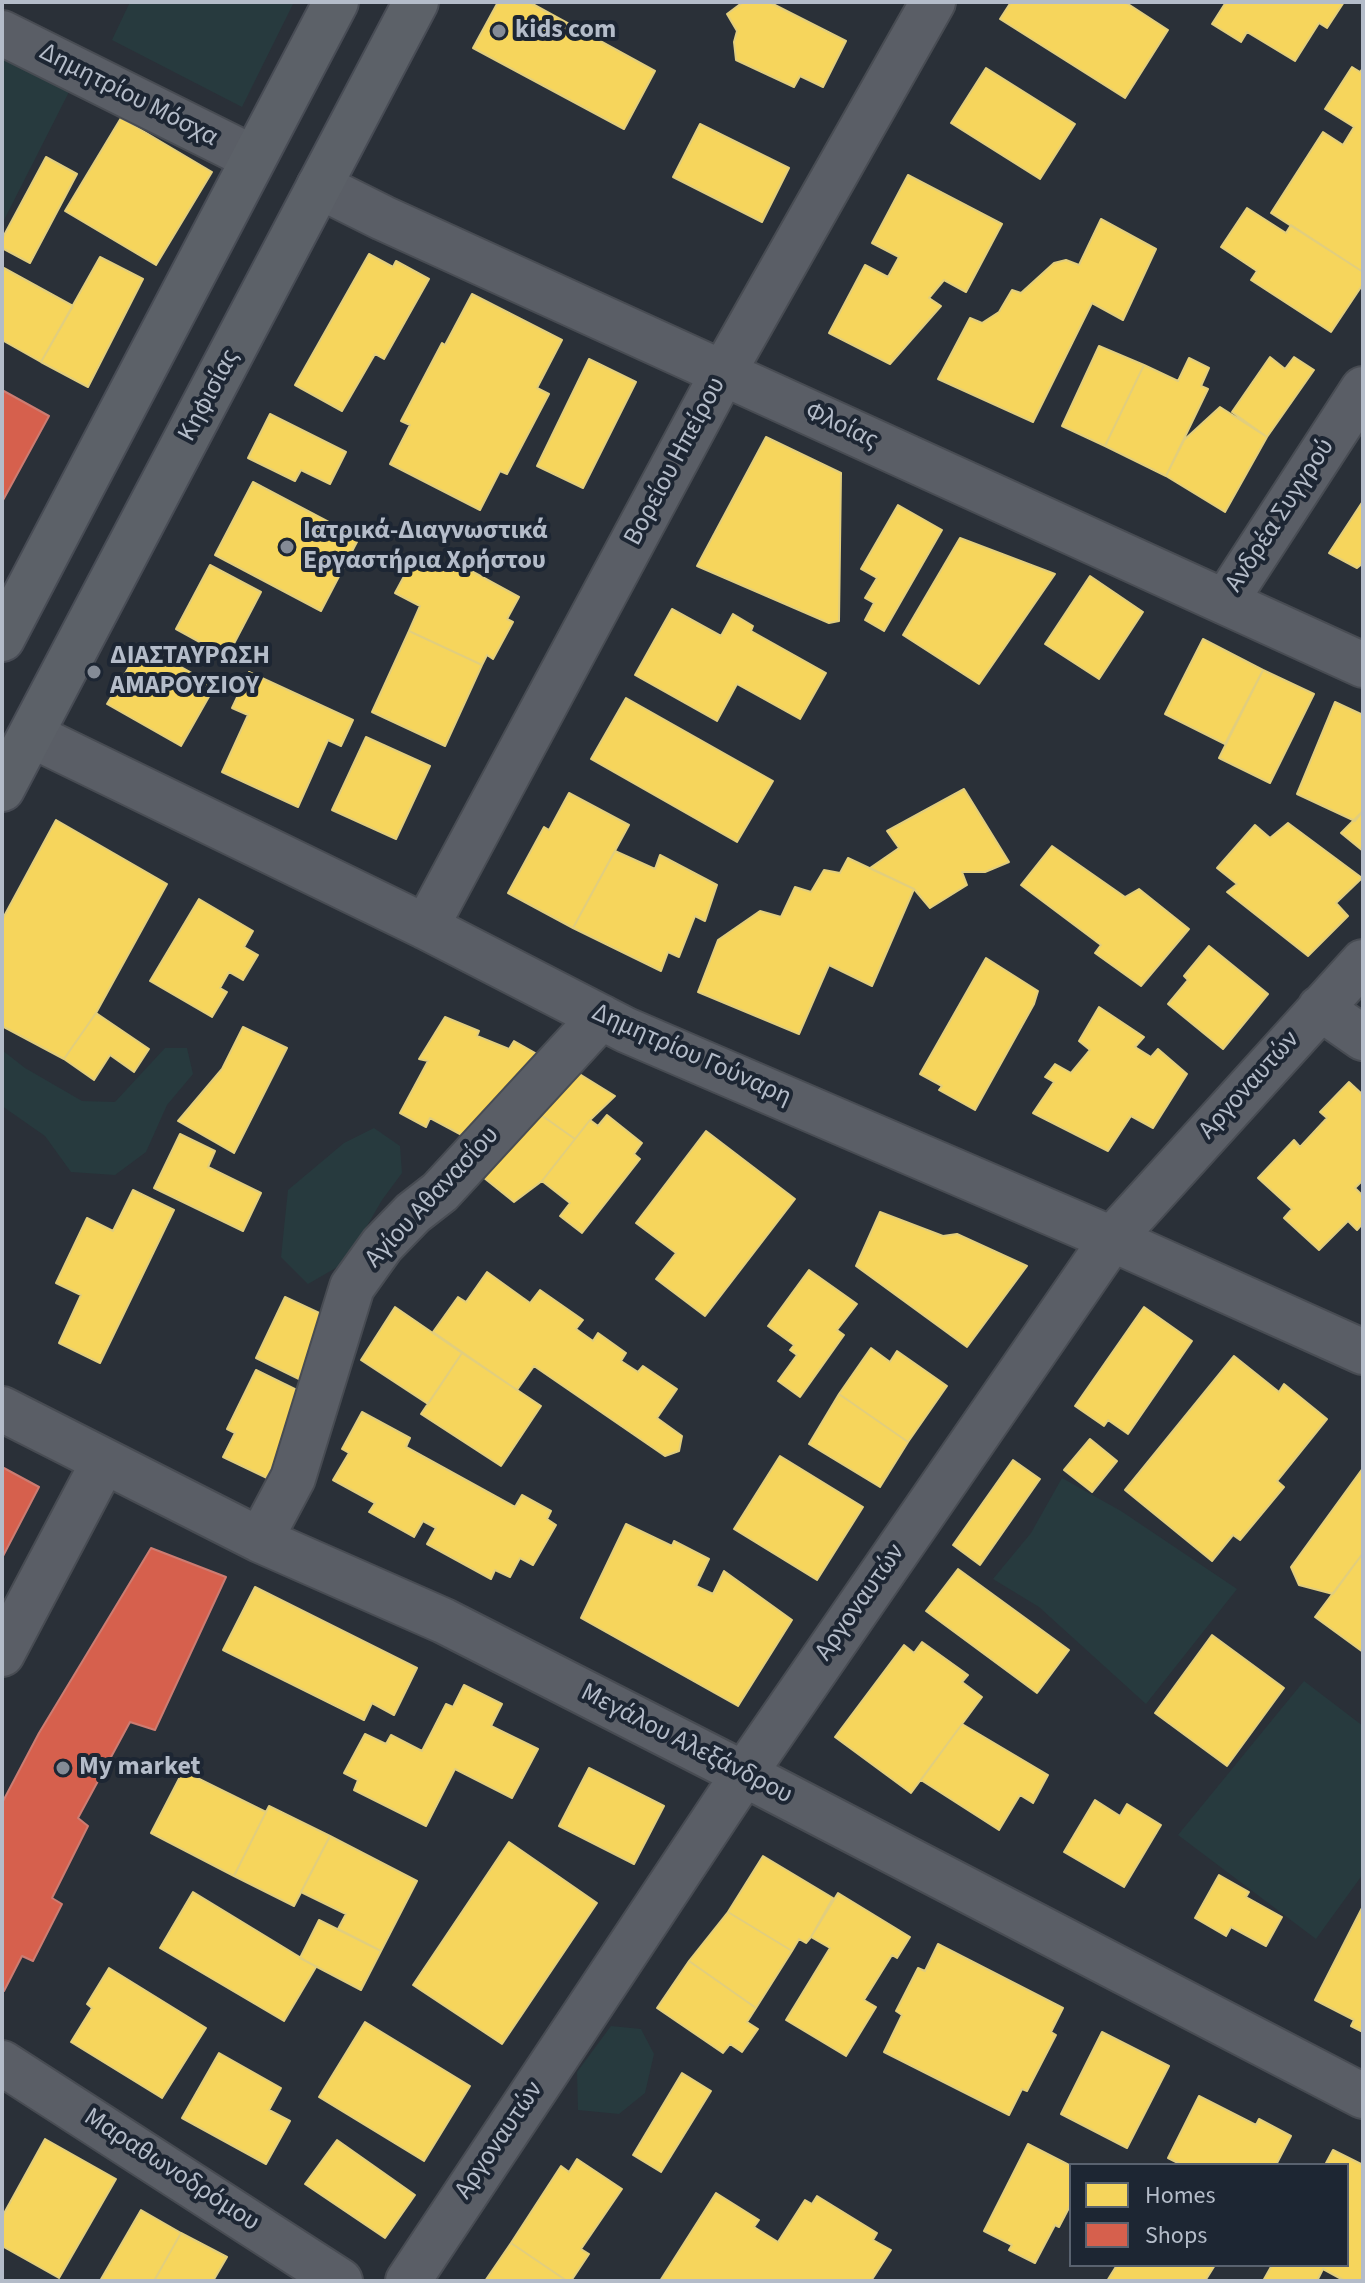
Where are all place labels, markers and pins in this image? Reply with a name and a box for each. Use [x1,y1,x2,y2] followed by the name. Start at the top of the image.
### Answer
[515,15,616,47] place label: kids com
[490,22,508,40] marker: kids com
[303,516,547,578] place label: Ιατρικά-Διαγνωστικά Εργαστήρια Χρήστου
[278,538,296,556] marker: Ιατρικά-Διαγνωστικά Εργαστήρια Χρήστου
[110,641,270,702] place label: ΔΙΑΣΤΑΥΡΩΣΗ ΑΜΑΡΟΥΣΙΟΥ
[85,663,103,681] marker: ΔΙΑΣΤΑΥΡΩΣΗ ΑΜΑΡΟΥΣΙΟΥ
[79,1752,201,1784] place label: My market
[54,1759,72,1777] marker: My market

